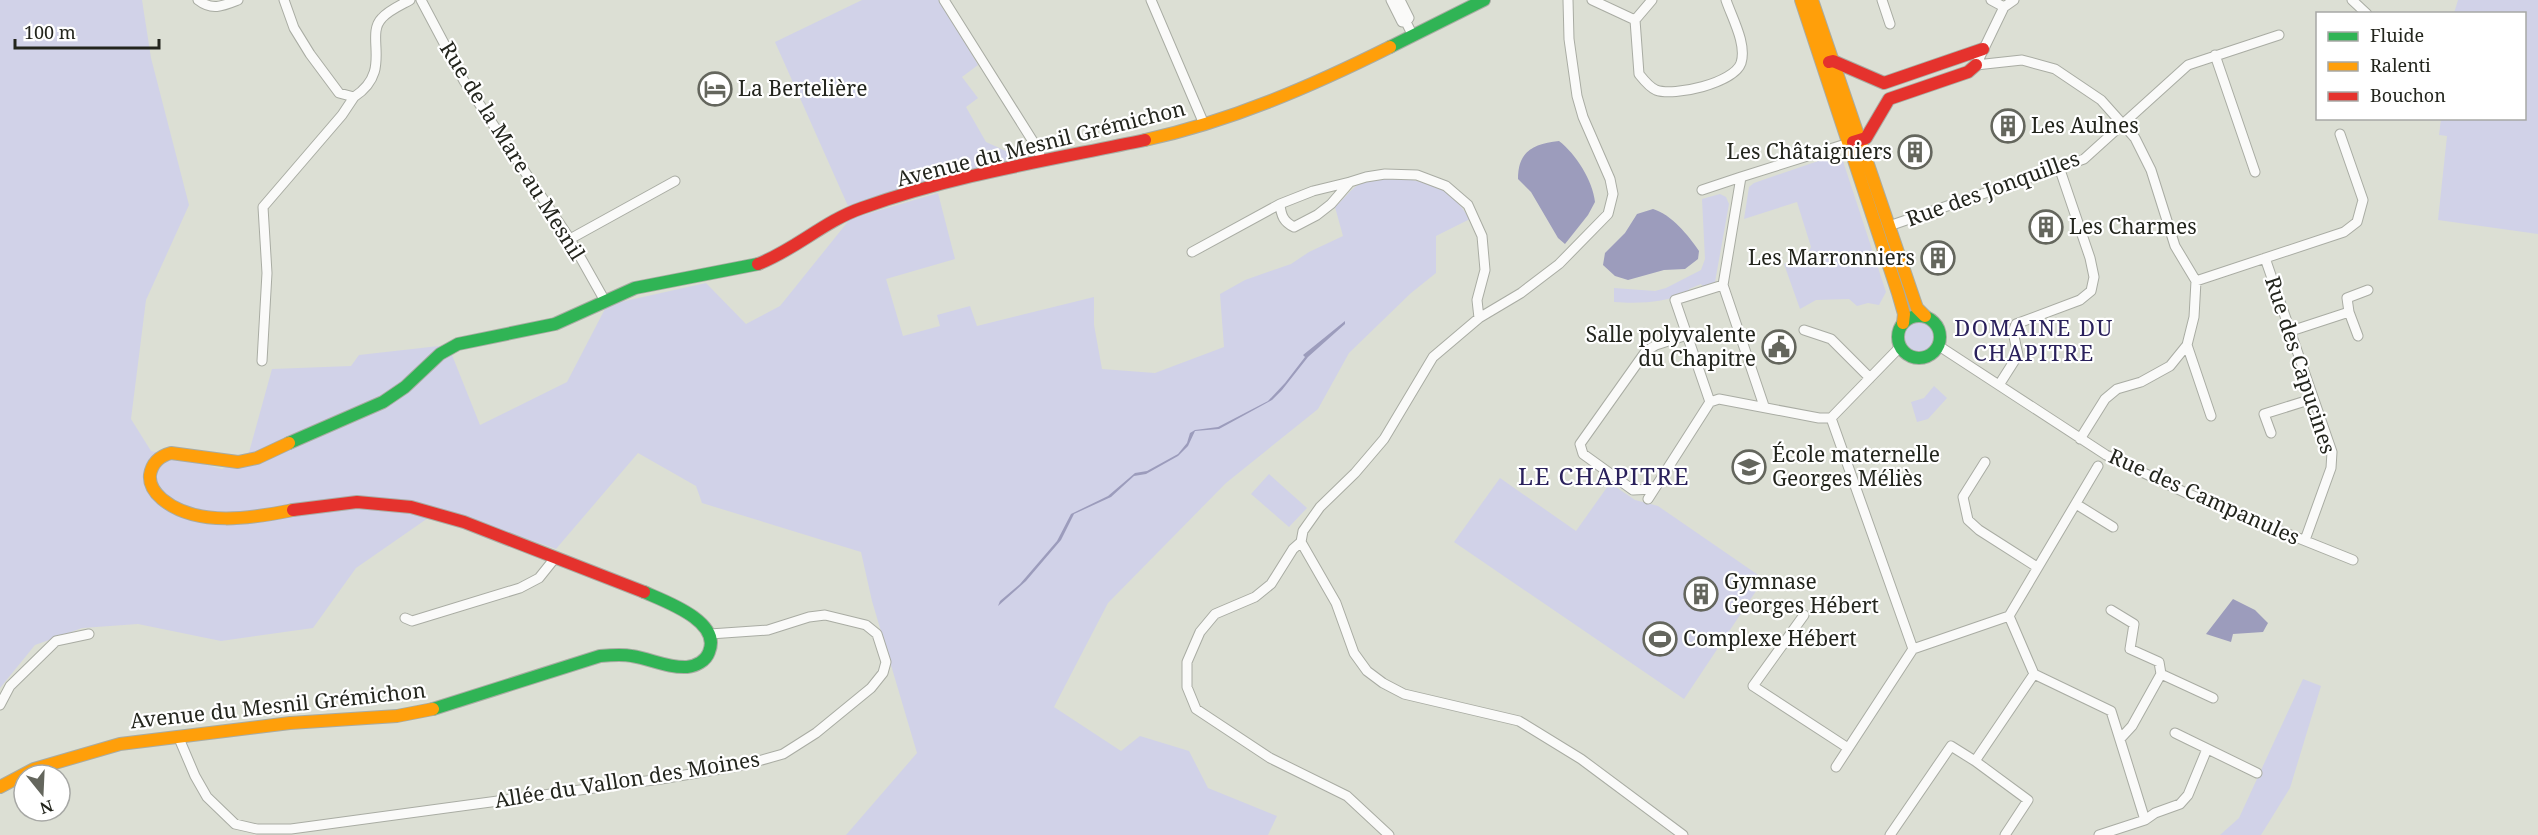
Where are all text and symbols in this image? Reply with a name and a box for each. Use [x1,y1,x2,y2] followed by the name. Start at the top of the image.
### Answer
[15,12,159,50] scale bar
[2316,12,2526,120] legend
[24,20,76,44] text: 100 m
[2370,23,2424,47] text: Fluide
[434,36,592,266] street label: Rue de la Mare au Mesnil
[2370,53,2431,77] text: Ralenti
[697,71,733,107] hotel icon: La Bertelière
[738,74,867,102] place label: La Bertelière
[2370,83,2446,107] text: Bouchon
[893,94,1188,193] street label: Avenue du Mesnil Grémichon
[1990,108,2026,144] building icon: Les Aulnes
[2031,111,2139,139] place label: Les Aulnes
[1897,134,1933,170] building icon: Les Châtaigniers
[1727,137,1892,165] place label: Les Châtaigniers
[1902,144,2083,232] street label: Rue des Jonquilles
[2028,209,2064,245] building icon: Les Charmes
[2069,212,2197,240] place label: Les Charmes
[1920,240,1956,276] building icon: Les Marronniers
[1748,243,1915,271] place label: Les Marronniers
[2259,272,2343,457] street label: Rue des Capucines
[1954,312,2114,367] district label: DOMAINE DU CHAPITRE
[1586,320,1756,372] place label: Salle polyvalente du Chapitre
[1761,329,1797,365] public building icon: Salle polyvalente du Chapitre
[1772,440,1940,492] place label: École maternelle Georges Méliès
[2105,441,2304,551] street label: Rue des Campanules
[1731,449,1767,485] school or university icon: École maternelle Georges Méliès
[1518,459,1690,492] district label: LE CHAPITRE
[1724,567,1879,619] place label: Gymnase Georges Hébert
[1683,576,1719,612] building icon: Gymnase Georges Hébert
[1642,621,1678,657] sports icon: Complexe Hébert
[1683,624,1857,652] place label: Complexe Hébert
[129,676,427,734] street label: Avenue du Mesnil Grémichon
[492,744,761,814] street label: Allée du Vallon des Moines
[12,763,72,823] north arrow
[37,795,56,820] text: N

